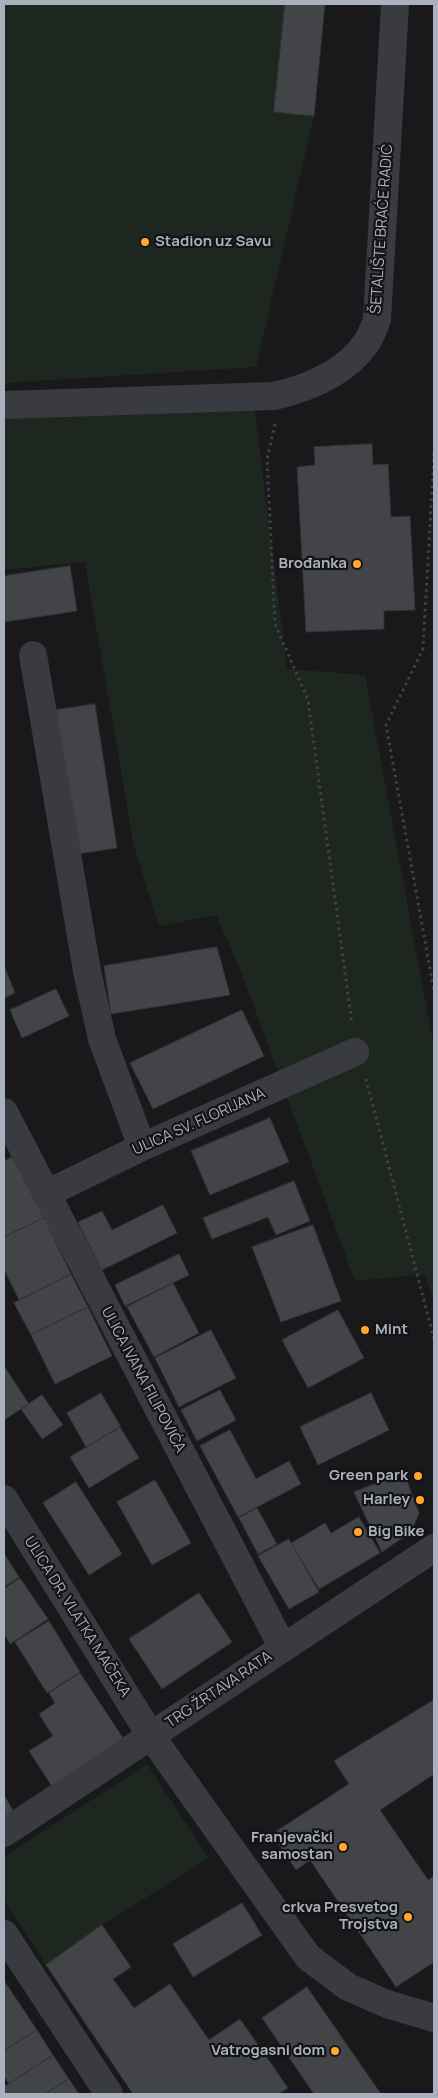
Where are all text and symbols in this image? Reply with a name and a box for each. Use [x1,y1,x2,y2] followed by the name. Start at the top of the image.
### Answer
[367,143,397,315] street label: ŠETALIŠTE BRAĆE RADIĆ
[155,233,271,251] place label: Stadion uz Savu
[139,236,151,248] marker: Stadion uz Savu
[278,555,347,573] place label: Brođanka
[351,558,363,570] marker: Brođanka
[130,1085,268,1159] street label: ULICA SV. FLORIJANA
[97,1304,189,1456] street label: ULICA IVANA FILIPOVIĆA
[375,1321,408,1339] place label: Mint
[359,1324,371,1336] marker: Mint
[329,1467,408,1485] place label: Green park
[412,1470,424,1482] marker: Green park
[363,1491,410,1509] place label: Harley
[414,1494,426,1506] marker: Harley
[368,1523,425,1541] place label: Big Bike
[352,1526,364,1538] marker: Big Bike
[20,1533,134,1701] street label: ULICA DR. VLATKA MAČEKA
[162,1648,276,1732] street label: TRG ŽRTAVA RATA
[251,1829,333,1864] place label: Franjevački samostan
[337,1841,349,1853] marker: Franjevački samostan
[282,1899,398,1934] place label: crkva Presvetog Trojstva
[402,1911,414,1923] marker: crkva Presvetog Trojstva
[211,2042,325,2060] place label: Vatrogasni dom
[329,2045,341,2057] marker: Vatrogasni dom

